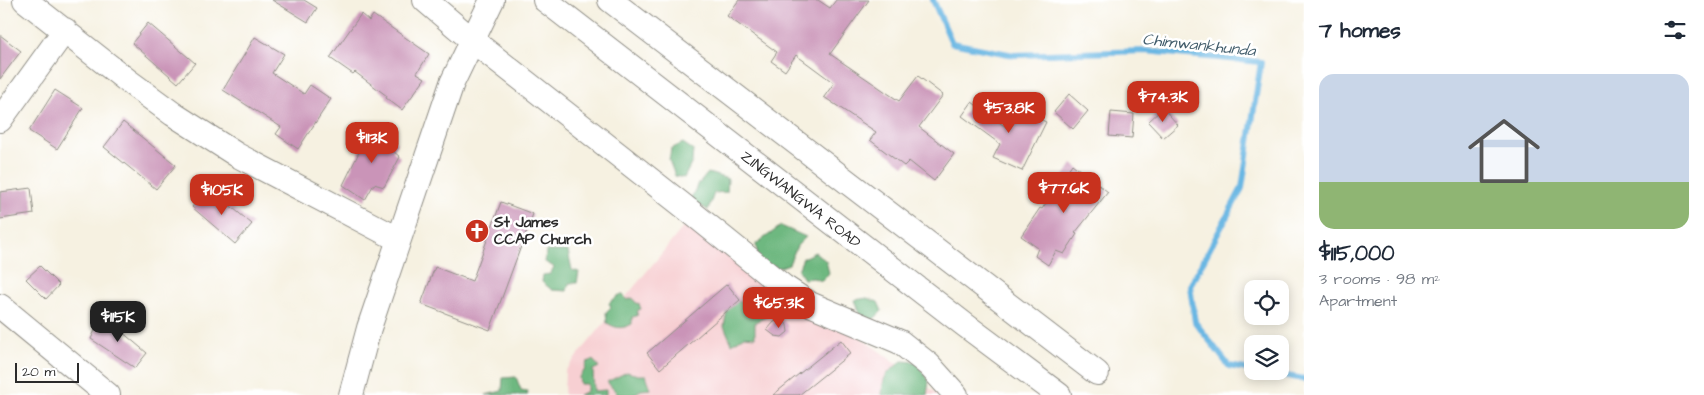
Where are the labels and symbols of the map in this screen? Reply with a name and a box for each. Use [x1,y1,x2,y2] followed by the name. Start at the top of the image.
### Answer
[1141,28,1257,62] water label: Chimwankhunda
[1122,80,1204,123] pin: $74.3K
[968,92,1050,134] pin: $53.8K
[337,121,407,164] pin: $113K
[736,146,865,253] street label: ZINGWANGWA ROAD
[1023,172,1105,214] pin: $77.6K
[187,174,257,216] pin: $105K
[493,212,592,250] place label: St James CCAP Church
[464,218,490,244] church icon: St James CCAP Church
[738,286,820,329] pin: $65.3K
[83,300,153,343] pin: $115K
[15,360,79,383] scale bar

